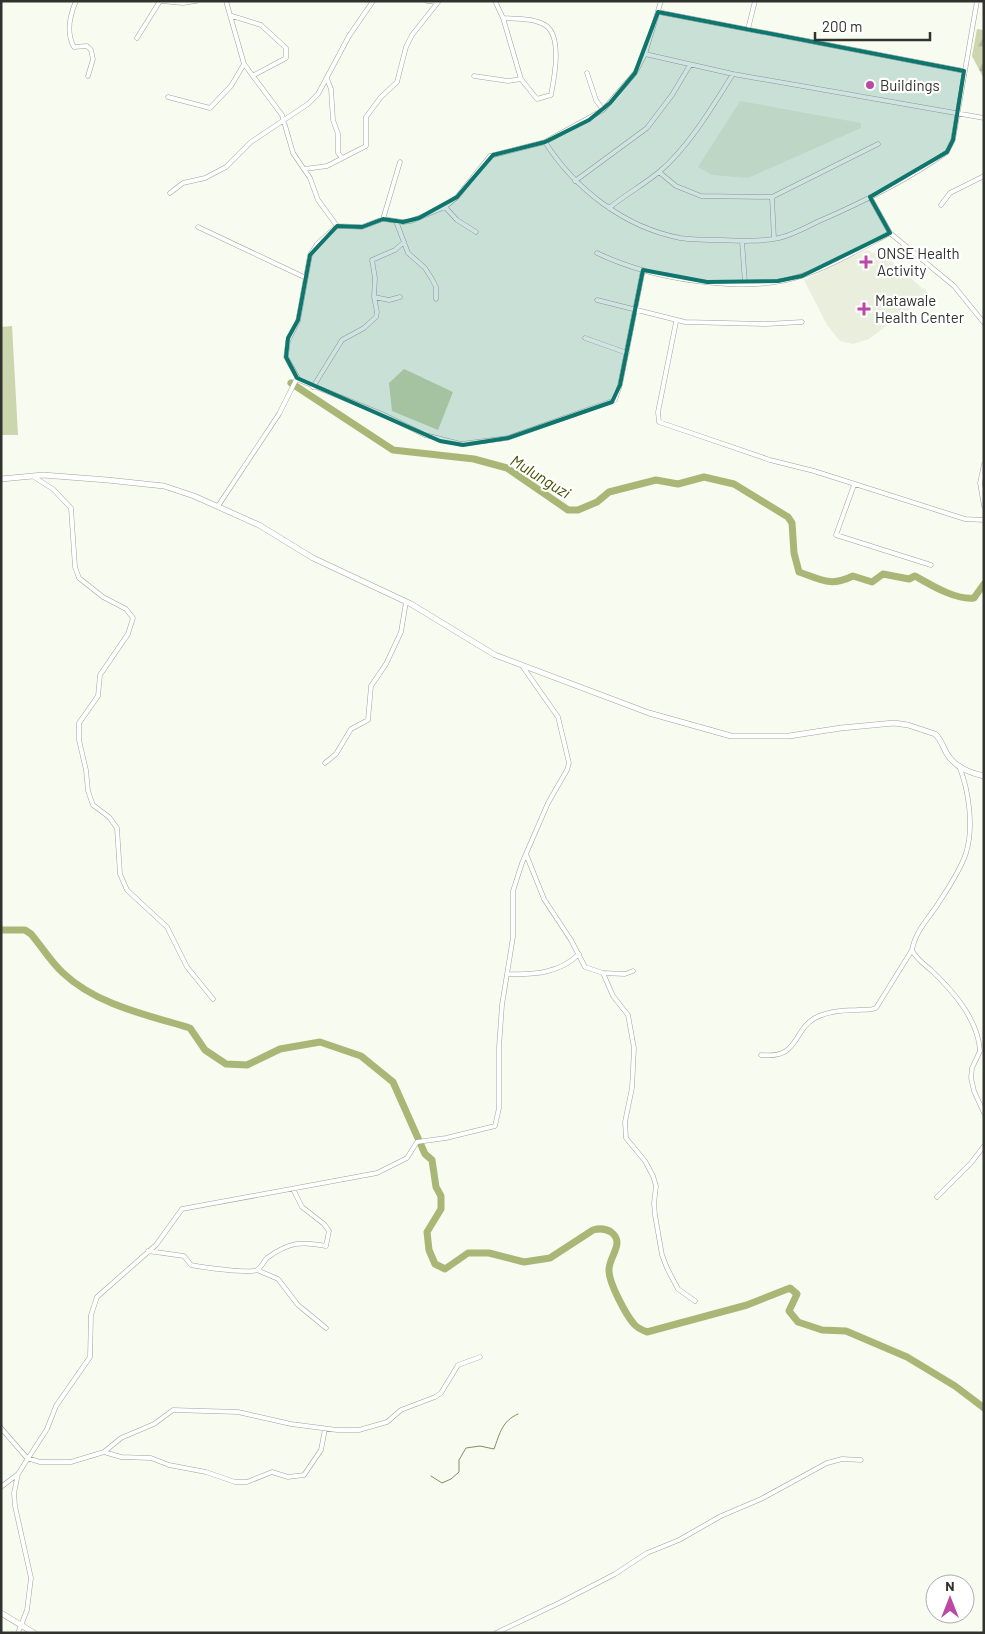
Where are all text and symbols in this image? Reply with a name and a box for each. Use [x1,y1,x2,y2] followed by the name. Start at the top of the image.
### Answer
[815,10,930,42] scale bar
[822,17,862,35] text: 200 m
[880,76,940,94] place label: Buildings
[864,79,876,91] marker: Buildings
[877,244,960,279] place label: ONSE Health Activity
[859,255,873,269] marker: ONSE Health Activity
[875,291,965,326] place label: Matawale Health Center
[857,302,871,316] marker: Matawale Health Center
[507,450,575,502] water label: Mulunguzi
[925,1574,975,1624] north arrow
[945,1577,955,1594] text: N

